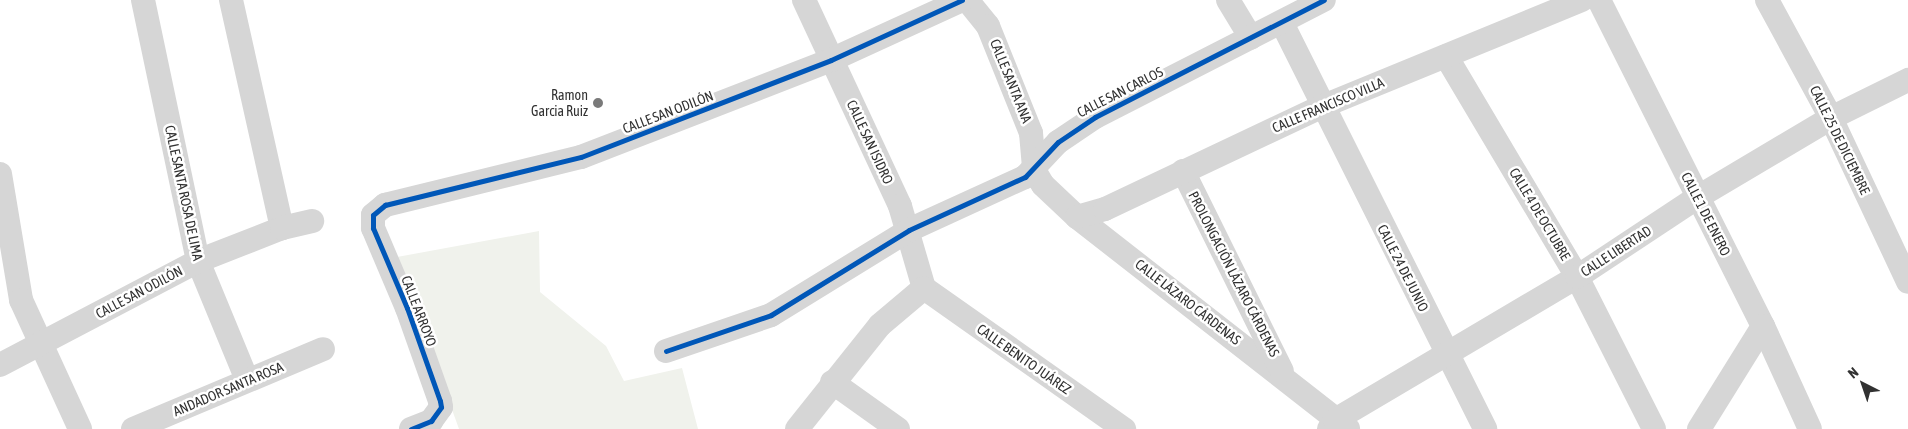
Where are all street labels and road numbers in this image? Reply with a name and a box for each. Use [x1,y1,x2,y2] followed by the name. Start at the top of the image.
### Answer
[987,36,1035,126] street label: CALLE SANTA ANA
[1074,63,1166,121] street label: CALLE SAN CARLOS
[1270,74,1386,136] street label: CALLE FRANCISCO VILLA
[1806,83,1874,197] street label: CALLE 25 DE DICIEMBRE
[620,87,716,137] street label: CALLE SAN ODILÓN
[843,97,897,187] street label: CALLE SAN ISIDRO
[161,124,207,262] street label: CALLE SANTA ROSA DE LIMA
[1506,165,1574,263] street label: CALLE 4 DE OCTUBRE
[1678,170,1734,258] street label: CALLE 1 DE ENERO
[1185,189,1283,359] street label: PROLONGACIÓN LÁZARO CÁRDENAS
[1374,222,1432,314] street label: CALLE 24 DE JUNIO
[1578,222,1654,280] street label: CALLE LIBERTAD
[1132,256,1244,348] street label: CALLE LÁZARO CÁRDENAS
[93,262,185,322] street label: CALLE SAN ODILÓN
[398,273,440,349] street label: CALLE ARROYO
[974,320,1074,398] street label: CALLE BENITO JUÁREZ
[170,358,286,420] street label: ANDADOR SANTA ROSA

